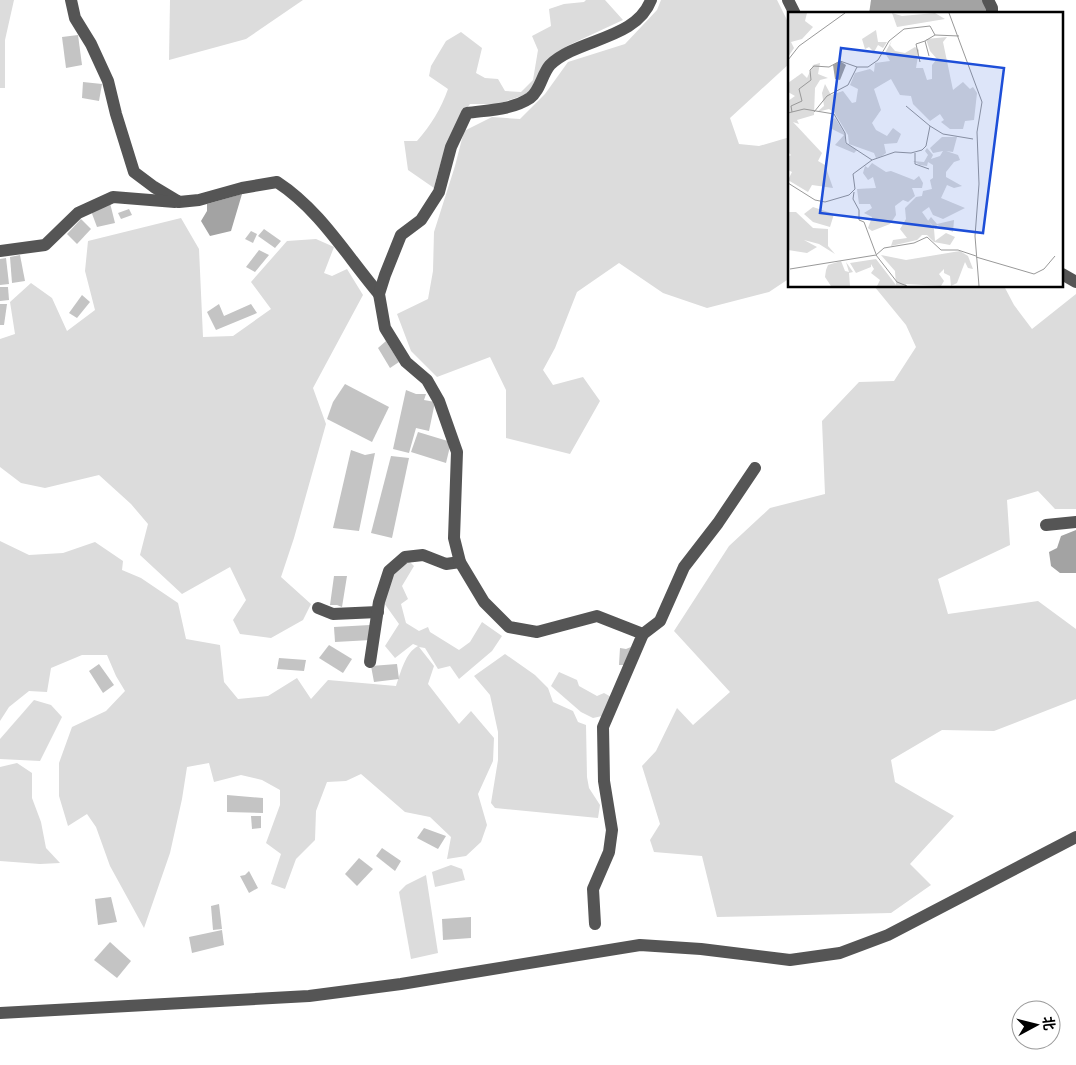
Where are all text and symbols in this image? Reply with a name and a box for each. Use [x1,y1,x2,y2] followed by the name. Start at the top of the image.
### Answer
[788,12,1064,288] inset map
[1011,1000,1061,1050] north arrow
[1040,1015,1059,1031] text: 北

